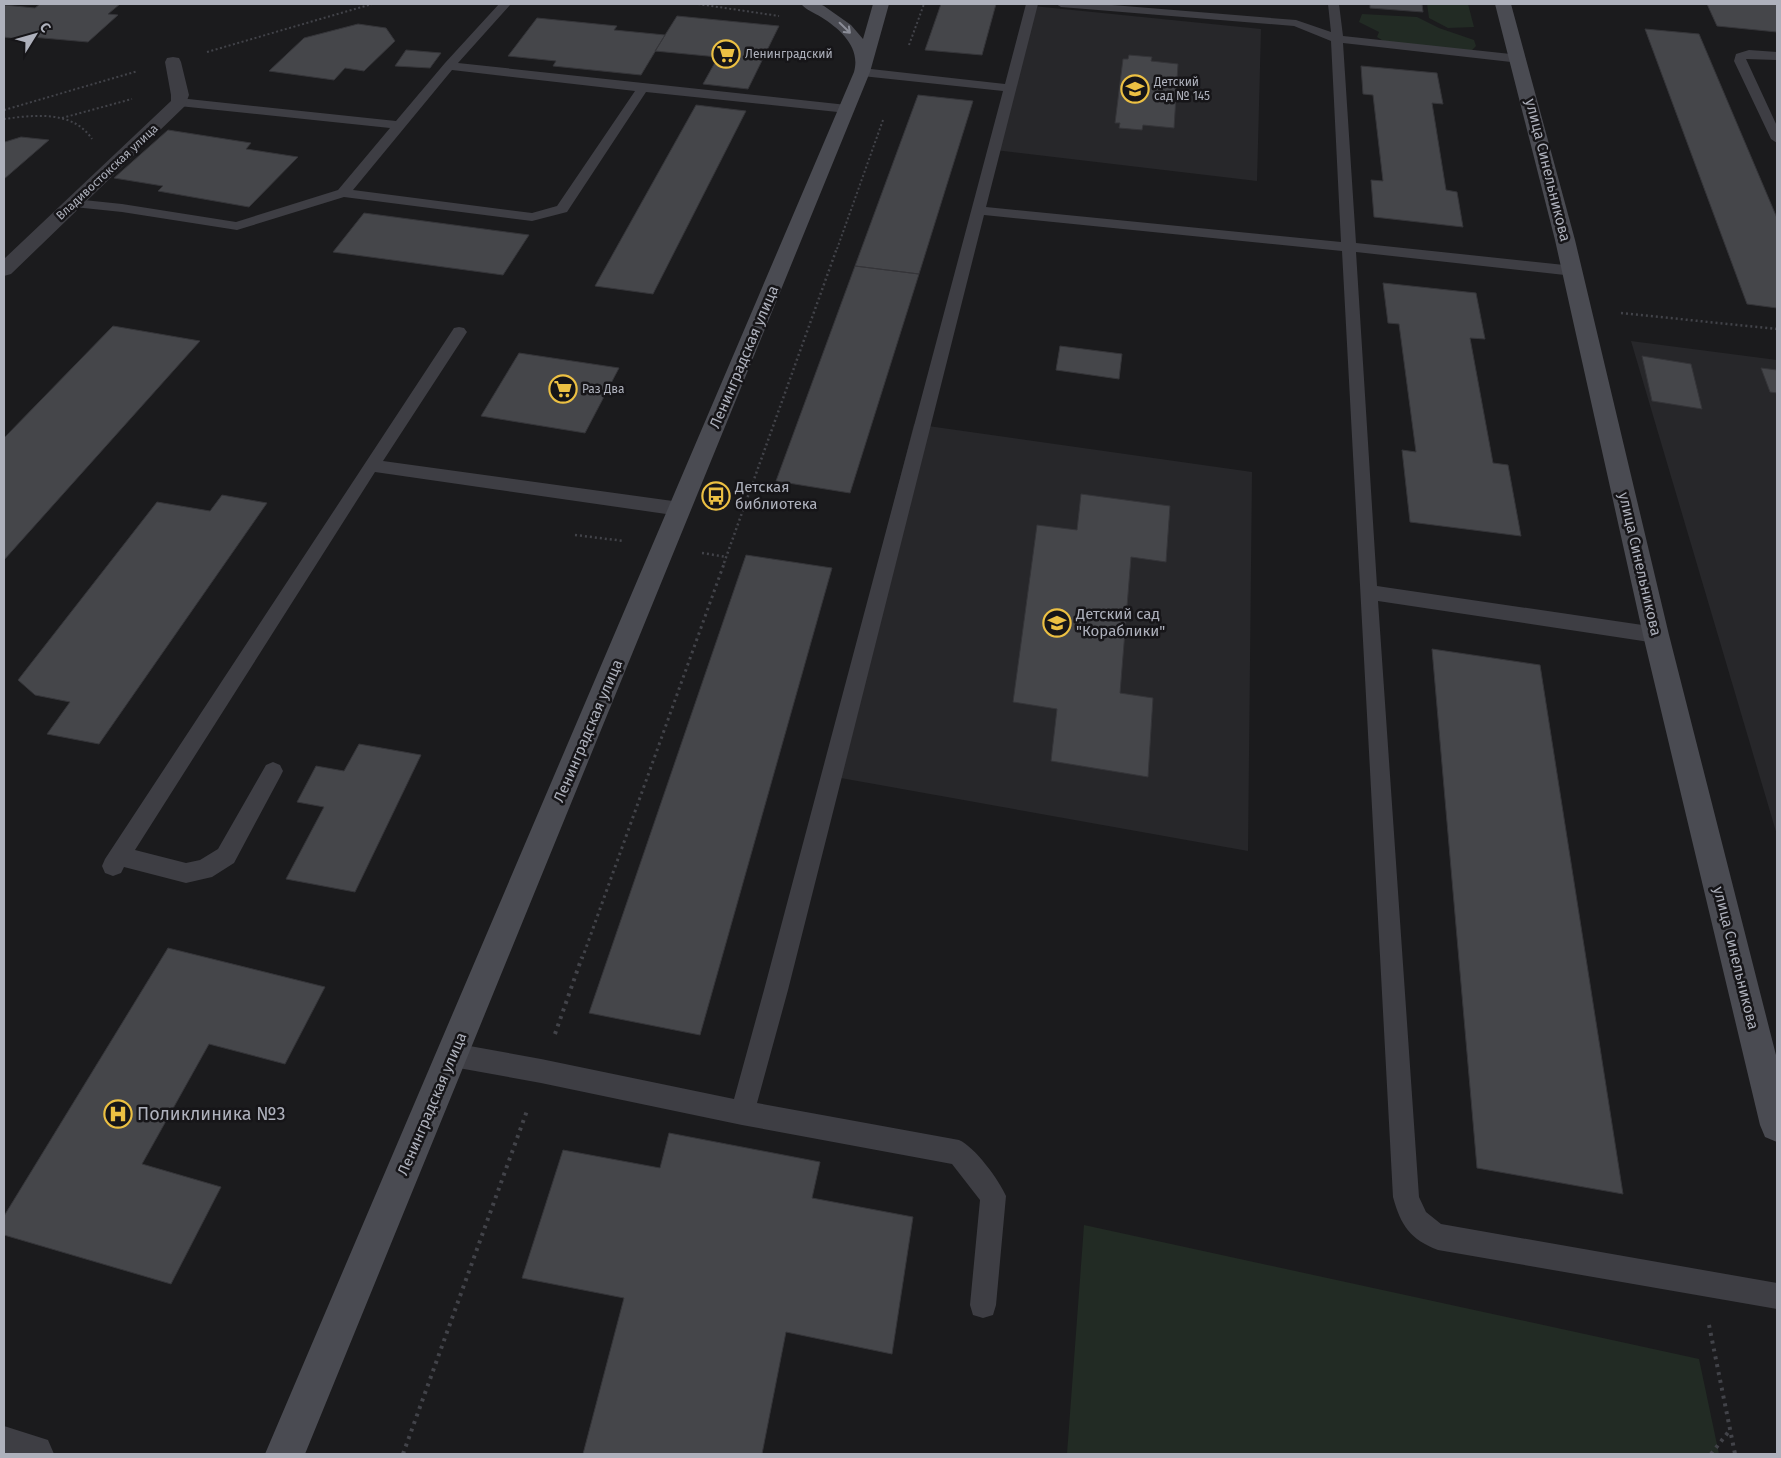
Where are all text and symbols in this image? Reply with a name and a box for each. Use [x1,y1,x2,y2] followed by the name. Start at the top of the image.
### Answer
[10,10,60,60] north arrow
[36,19,54,36] text: С
[838,22,851,34] one-way arrow
[711,39,741,69] supermarket icon: Ленинградский
[745,47,833,61] place label: Ленинградский
[1120,74,1150,104] school or university icon: Детский сад № 145
[1153,75,1210,103] place label: Детский сад № 145
[1521,96,1575,244] street label: улица Синельникова
[53,121,161,223] street label: Владивостокская улица
[706,283,782,431] street label: Ленинградская улица
[548,374,578,404] supermarket icon: Раз Два
[582,382,625,396] place label: Раз Два
[734,478,818,513] place label: Детская библиотека
[701,481,731,511] bus stop icon: Детская библиотека
[1615,490,1665,638] street label: улица Синельникова
[1075,605,1165,640] place label: Детский сад "Кораблики"
[1042,608,1072,638] school or university icon: Детский сад "Кораблики"
[550,657,626,805] street label: Ленинградская улица
[1709,884,1763,1032] street label: улица Синельникова
[394,1030,470,1178] street label: Ленинградская улица
[103,1099,133,1129] hospital icon: Поликлиника №3
[137,1103,285,1125] place label: Поликлиника №3

